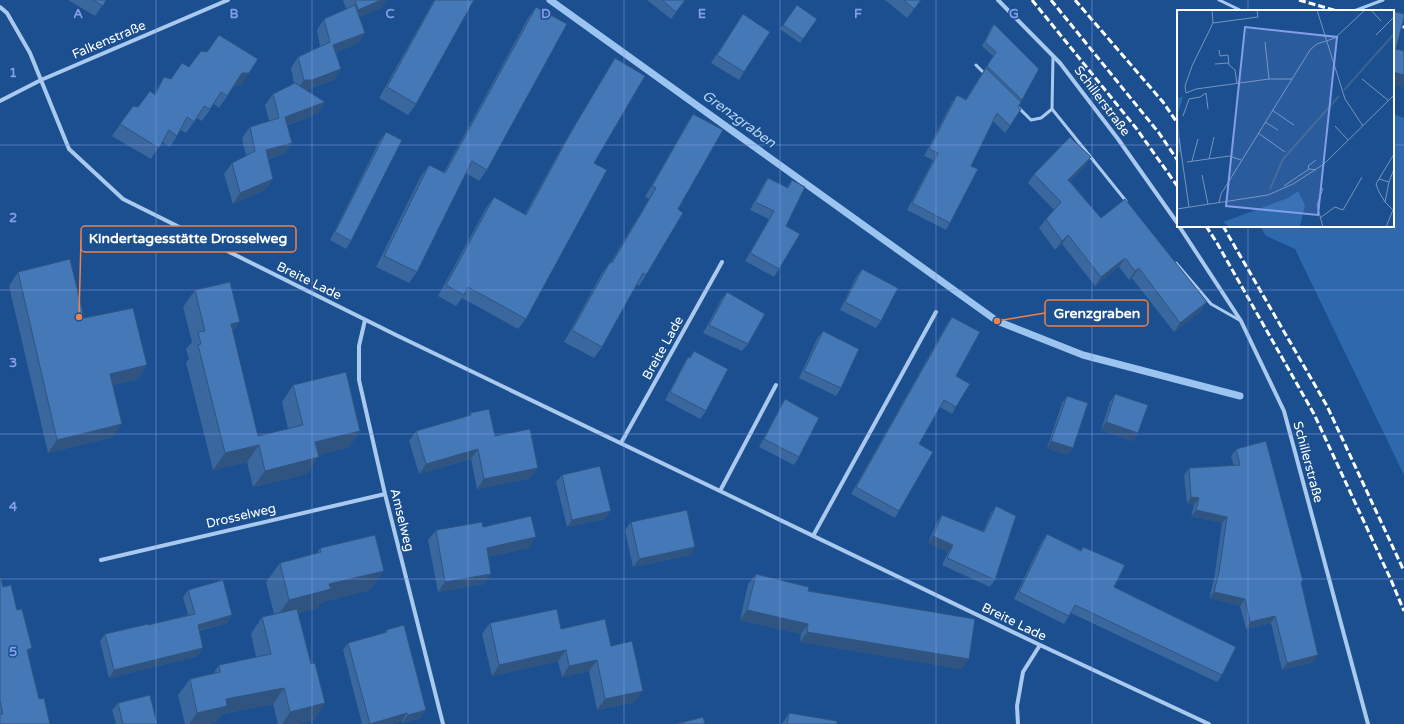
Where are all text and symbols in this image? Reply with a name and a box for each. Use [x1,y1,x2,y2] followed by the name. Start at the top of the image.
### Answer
[73,6,83,22] text: A
[229,6,239,22] text: B
[385,6,395,22] text: C
[541,6,551,22] text: D
[698,6,706,22] text: E
[854,6,862,22] text: F
[1009,6,1019,22] text: G
[1177,10,1394,227] inset map
[70,17,148,63] street label: Falkenstraße
[1070,63,1134,139] street label: Schillerstraße
[9,65,17,81] text: 1
[699,87,779,152] water label: Grenzgraben
[9,210,17,226] text: 2
[81,226,296,252] callout: Kindertagesstätte Drosselweg
[89,230,288,247] text: Kindertagesstätte Drosselweg
[274,258,344,304] street label: Breite Lade
[1045,300,1148,326] callout: Grenzgraben
[1054,305,1140,322] text: Grenzgraben
[639,313,687,383] street label: Breite Lade
[9,355,17,371] text: 3
[1289,420,1327,504] street label: Schillerstraße
[386,487,418,553] street label: Amselweg
[9,499,18,515] text: 4
[205,500,277,532] street label: Drosselweg
[979,599,1049,645] street label: Breite Lade
[9,644,17,660] text: 5

